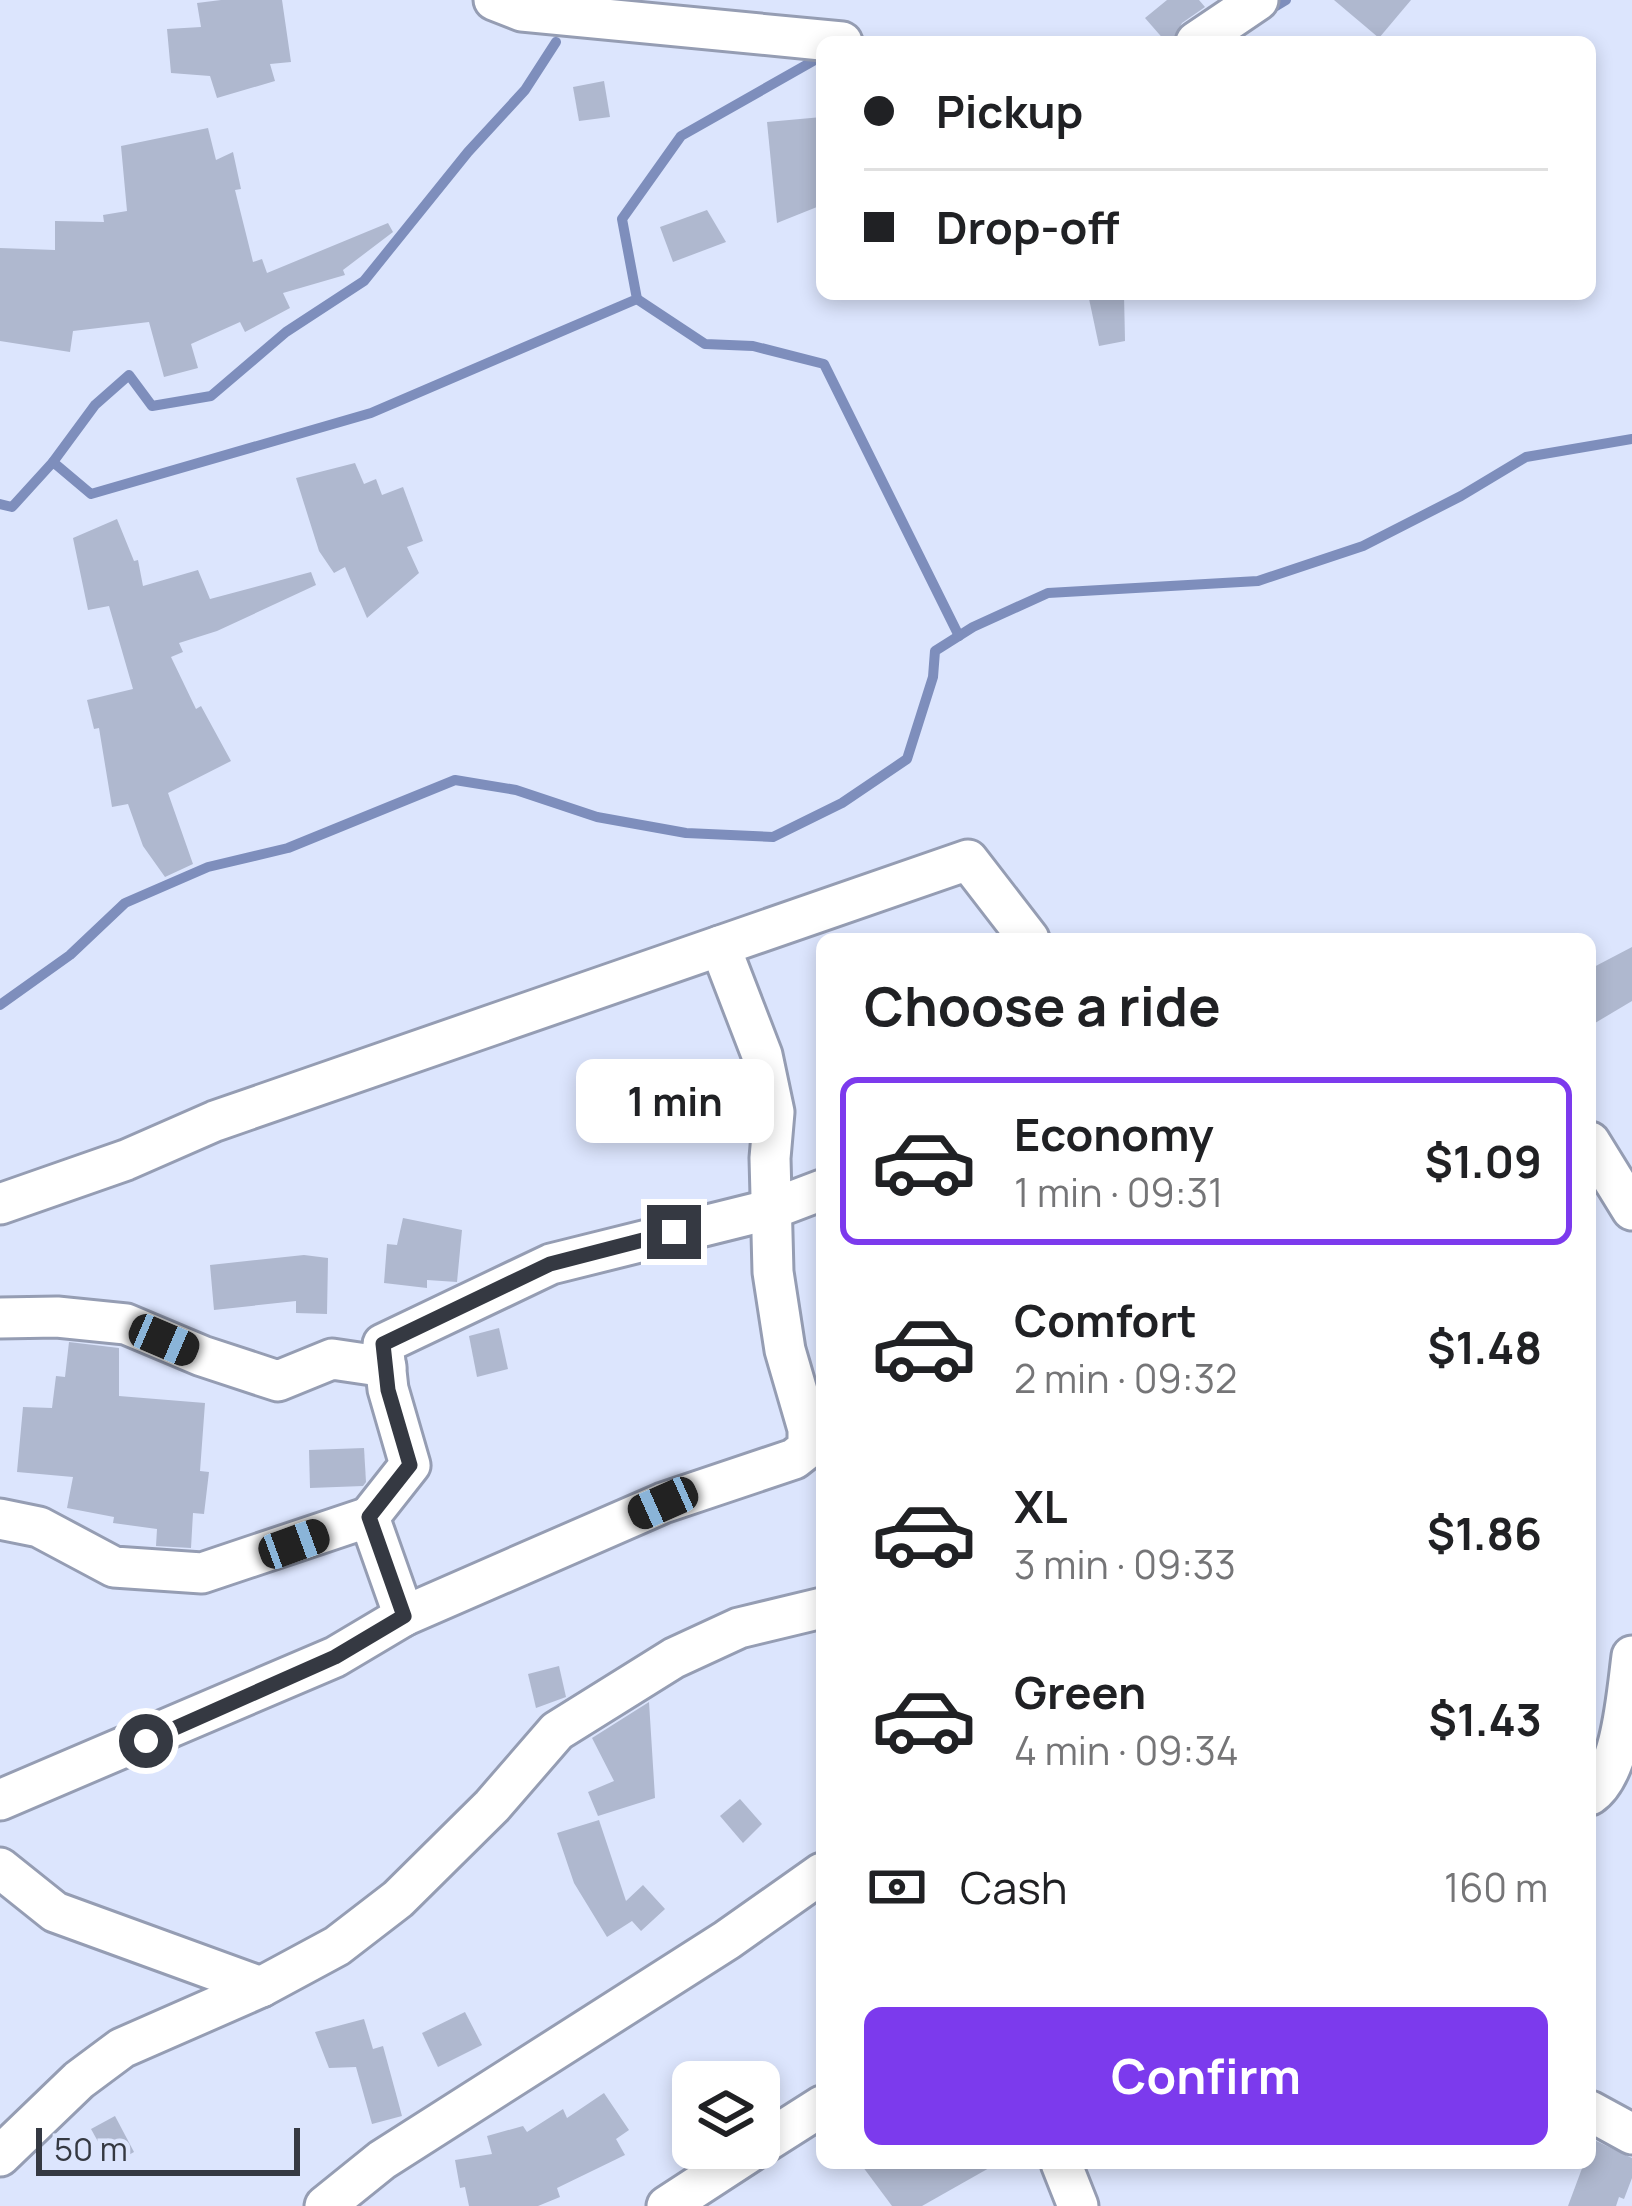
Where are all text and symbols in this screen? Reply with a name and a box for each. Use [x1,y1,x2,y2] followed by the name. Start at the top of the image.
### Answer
[936,80,1083,142] text: Pickup
[936,196,1119,258] text: Drop-off
[864,968,1221,1042] text: Choose a ride
[575,1058,773,1142] callout: 1 min
[627,1074,723,1128] text: 1 min
[1014,1103,1214,1165] text: Economy
[870,1107,978,1215] icon: car
[1425,1130,1542,1192] text: $1.09
[1014,1165,1223,1219] text: 1 min · 09:31
[647,1205,701,1259] route end
[1014,1289,1197,1351] text: Comfort
[870,1293,978,1401] icon: car
[124,1309,204,1371] car
[1427,1316,1542,1378] text: $1.48
[1014,1351,1237,1405] text: 2 min · 09:32
[623,1472,703,1534] car
[1014,1475,1068,1537] text: XL
[870,1479,978,1587] icon: car
[1427,1502,1542,1564] text: $1.86
[254,1515,334,1573] car
[1014,1537,1236,1591] text: 3 min · 09:33
[1014,1661,1146,1723] text: Green
[870,1665,978,1773] icon: car
[1429,1688,1542,1750] text: $1.43
[119,1714,173,1768] route start
[1014,1723,1239,1777] text: 4 min · 09:34
[864,1854,930,1920] icon: cash
[960,1856,1068,1918] text: Cash
[1444,1860,1548,1914] text: 160 m
[864,2007,1548,2145] button: Confirm
[672,2061,780,2169] map controls
[672,2061,780,2169] button: layers
[36,2122,300,2175] scale bar
[54,2126,128,2171] text: 50 m

